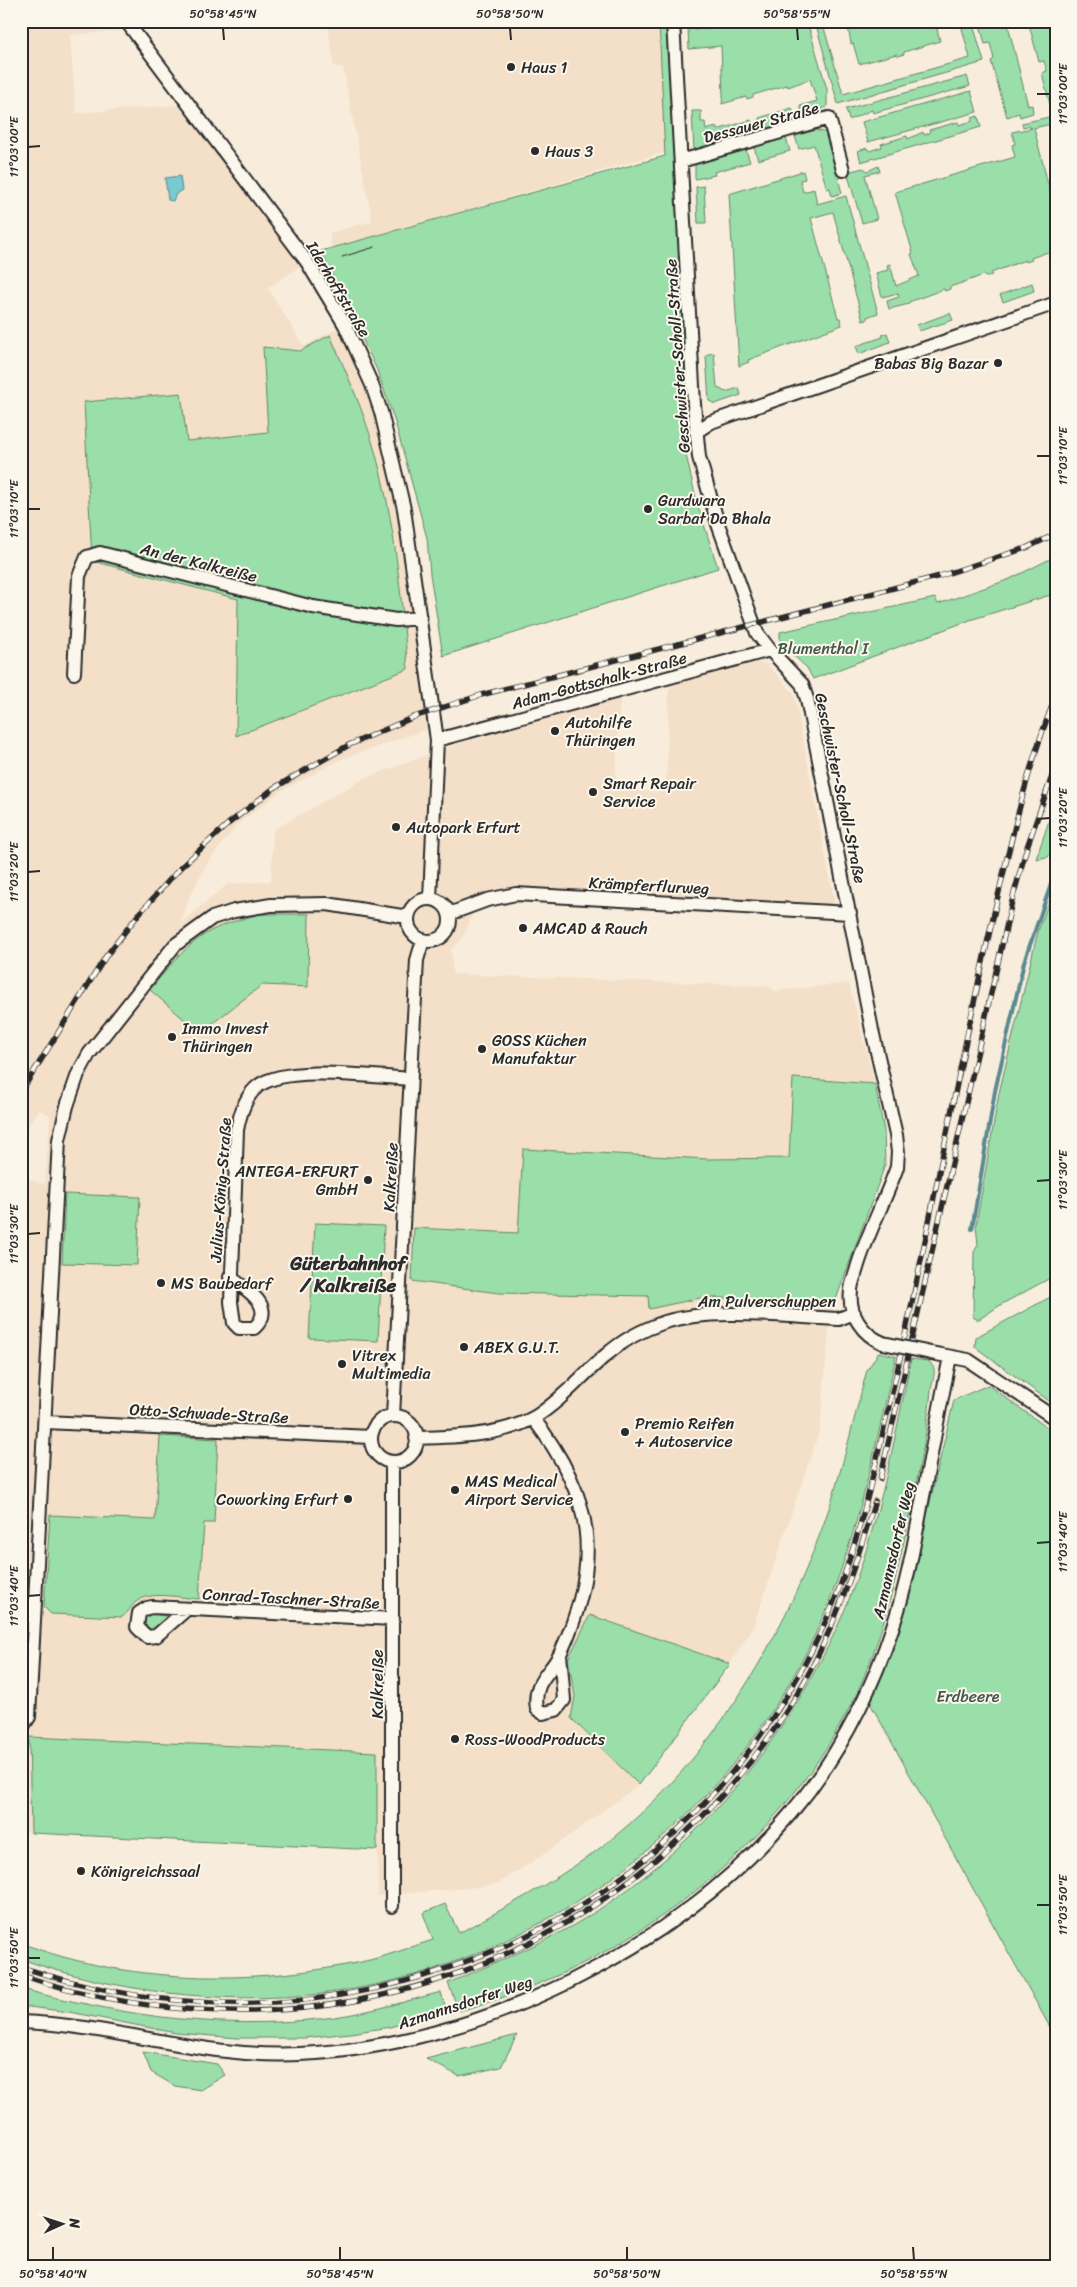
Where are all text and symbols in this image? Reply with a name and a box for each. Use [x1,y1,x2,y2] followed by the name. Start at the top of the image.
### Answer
[189,3,257,25] text: 50°58'45"N
[476,3,544,25] text: 50°58'50"N
[763,3,831,25] text: 50°58'55"N
[521,53,567,82] place label: Haus 1
[505,61,517,73] marker: Haus 1
[1052,62,1074,124] text: 11°03'00"E
[700,93,822,152] street label: Dessauer Straße
[3,115,25,177] text: 11°03'00"E
[545,137,593,166] place label: Haus 3
[529,145,541,157] marker: Haus 3
[298,234,379,343] street label: Iderhoffstraße
[656,258,699,454] street label: Geschwister-Scholl-Straße
[874,349,989,378] place label: Babas Big Bazar
[992,357,1004,369] marker: Babas Big Bazar
[1052,425,1074,485] text: 11°03'10"E
[3,478,25,538] text: 11°03'10"E
[658,486,772,533] place label: Gurdwara Sarbat Da Bhala
[642,503,654,515] marker: Gurdwara Sarbat Da Bhala
[136,534,260,591] street label: An der Kalkreiße
[778,634,870,663] park label: Blumenthal I
[507,643,690,718] street label: Adam-Gottschalk-Straße
[806,690,875,886] street label: Geschwister-Scholl-Straße
[564,708,636,755] place label: Autohilfe Thüringen
[549,725,561,737] marker: Autohilfe Thüringen
[603,769,697,816] place label: Smart Repair Service
[587,786,599,798] marker: Smart Repair Service
[1052,787,1074,848] text: 11°03'20"E
[405,813,520,842] place label: Autopark Erfurt
[390,821,402,833] marker: Autopark Erfurt
[3,841,25,902] text: 11°03'20"E
[588,868,710,903] street label: Krämpferflurweg
[532,914,648,943] place label: AMCAD & Rauch
[517,922,529,934] marker: AMCAD & Rauch
[181,1014,269,1061] place label: Immo Invest Thüringen
[492,1026,587,1073] place label: GOSS Küchen Manufaktur
[166,1031,178,1043] marker: Immo Invest Thüringen
[476,1043,488,1055] marker: GOSS Küchen Manufaktur
[201,1116,240,1264] street label: Julius-König-Straße
[374,1142,407,1212] street label: Kalkreiße
[1052,1149,1074,1210] text: 11°03'30"E
[234,1157,359,1204] place label: ANTEGA-ERFURT GmbH
[362,1174,374,1186] marker: ANTEGA-ERFURT GmbH
[3,1203,25,1264] text: 11°03'30"E
[289,1247,409,1302] district label: Güterbahnhof / Kalkreiße
[171,1269,274,1298] place label: MS Baubedarf
[155,1277,167,1289] marker: MS Baubedarf
[697,1287,836,1316] street label: Am Pulverschuppen
[473,1333,560,1362] place label: ABEX G.U.T.
[352,1341,431,1388] place label: Vitrex Multimedia
[458,1341,470,1353] marker: ABEX G.U.T.
[336,1358,348,1370] marker: Vitrex Multimedia
[129,1395,289,1432] street label: Otto-Schwade-Straße
[634,1409,734,1456] place label: Premio Reifen + Autoservice
[619,1426,631,1438] marker: Premio Reifen + Autoservice
[464,1467,573,1514] place label: MAS Medical Airport Service
[863,1479,923,1623] street label: Azmannsdorfer Weg
[449,1484,461,1496] marker: MAS Medical Airport Service
[216,1485,339,1514] place label: Coworking Erfurt
[342,1493,354,1505] marker: Coworking Erfurt
[1052,1510,1074,1572] text: 11°03'40"E
[3,1564,25,1626] text: 11°03'40"E
[202,1579,380,1618] street label: Conrad-Taschner-Straße
[363,1649,392,1719] street label: Kalkreiße
[936,1682,1000,1711] park label: Erdbeere
[465,1725,606,1754] place label: Ross-WoodProducts
[449,1733,461,1745] marker: Ross-WoodProducts
[91,1857,201,1886] place label: Königreichssaal
[75,1865,87,1877] marker: Königreichssaal
[1052,1873,1074,1935] text: 11°03'50"E
[3,1926,25,1988] text: 11°03'50"E
[393,1967,536,2038] street label: Azmannsdorfer Weg
[38,2200,88,2250] north arrow
[62,2217,87,2229] text: N
[19,2263,87,2285] text: 50°58'40"N
[306,2263,374,2285] text: 50°58'45"N
[593,2263,661,2285] text: 50°58'50"N
[880,2263,948,2285] text: 50°58'55"N

